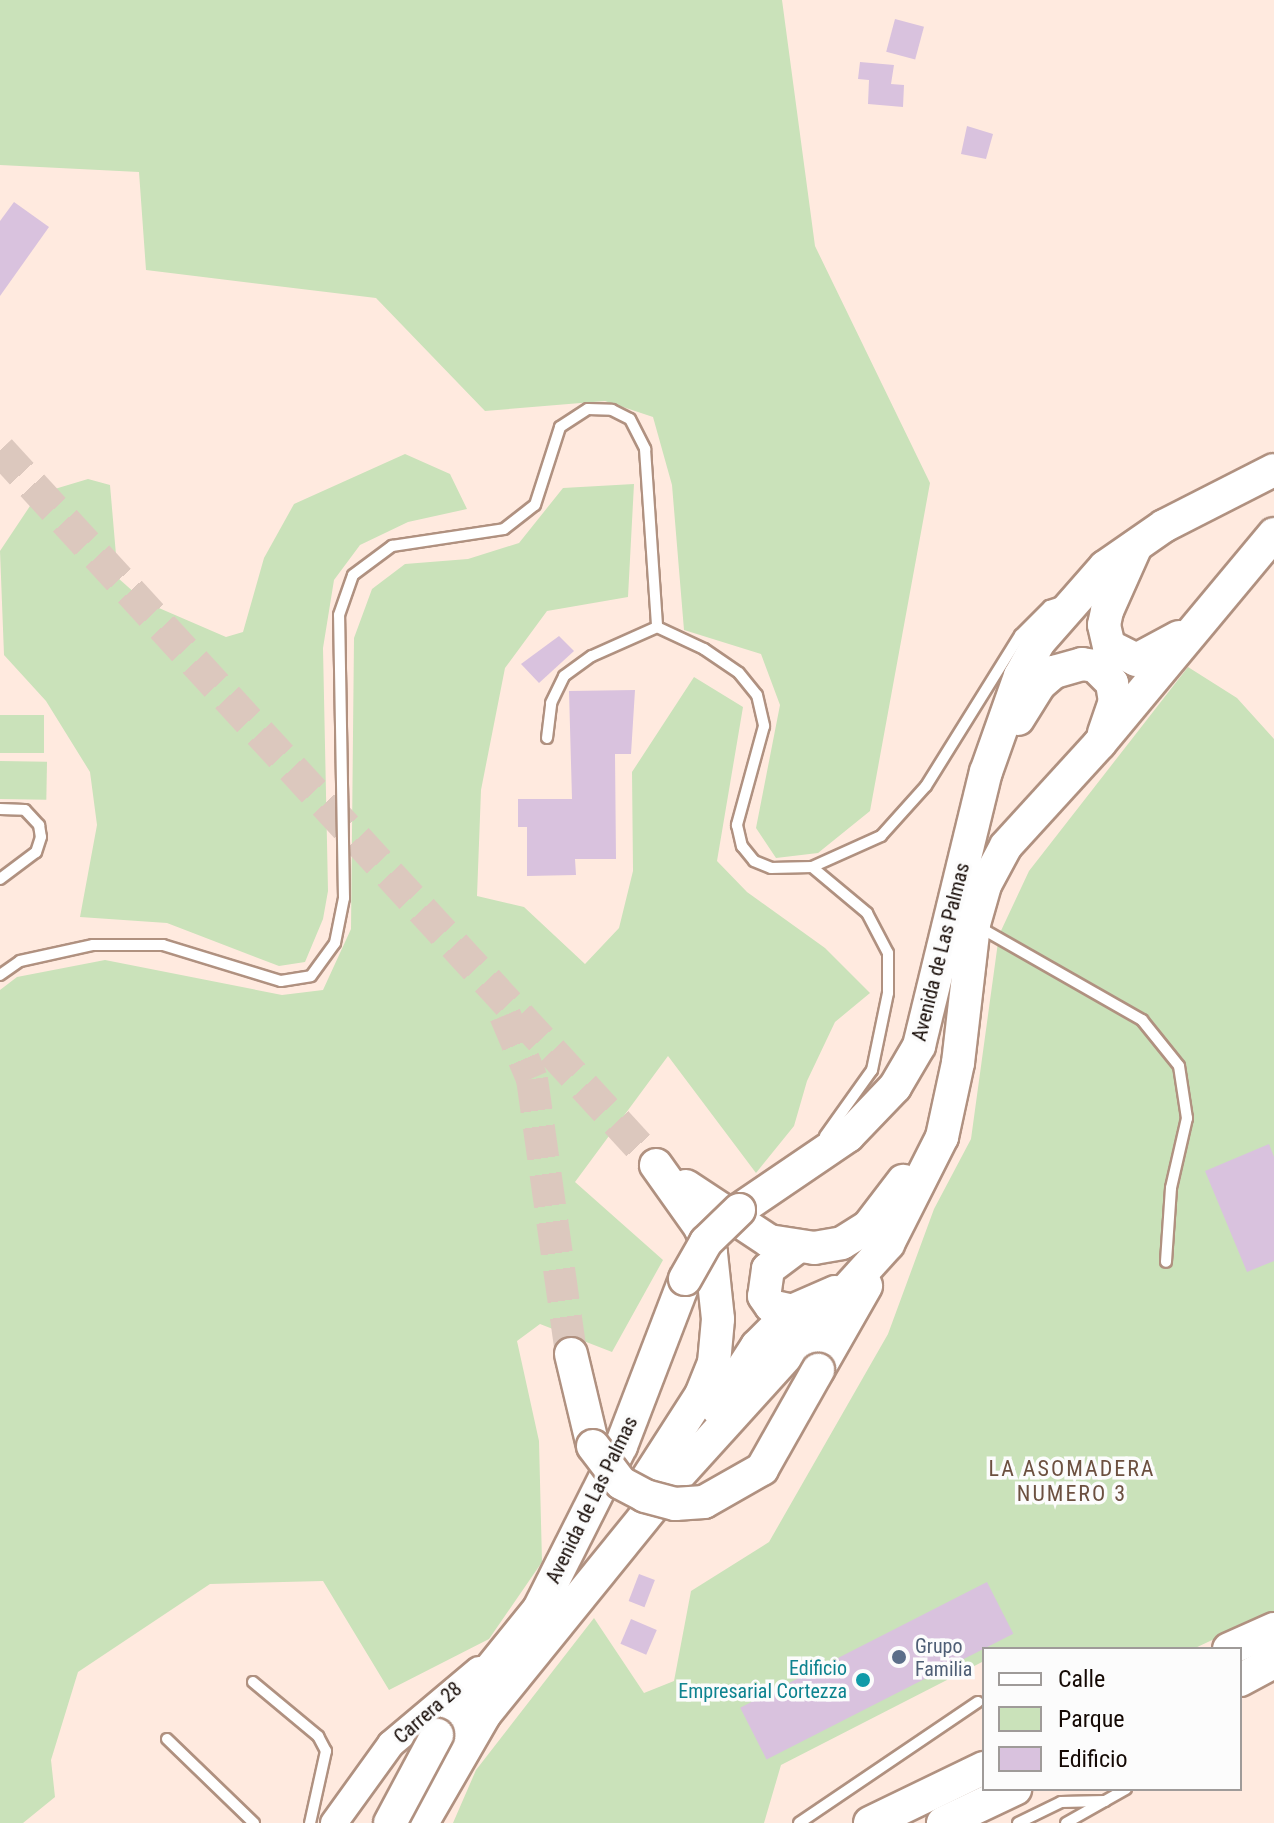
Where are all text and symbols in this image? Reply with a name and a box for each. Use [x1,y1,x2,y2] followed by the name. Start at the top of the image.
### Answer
[907,860,975,1044] street label: Avenida de Las Palmas
[541,1413,643,1587] street label: Avenida de Las Palmas
[988,1455,1156,1506] district label: LA ASOMADERA NUMERO 3
[915,1634,972,1681] place label: Grupo Familia
[982,1647,1242,1791] legend
[890,1648,908,1666] marker: Grupo Familia
[678,1656,847,1703] place label: Edificio Empresarial Cortezza
[1058,1665,1105,1693] text: Calle
[854,1671,872,1689] marker: Edificio Empresarial Cortezza
[389,1677,467,1749] street label: Carrera 28
[1058,1705,1125,1733] text: Parque
[1058,1745,1128,1773] text: Edificio

